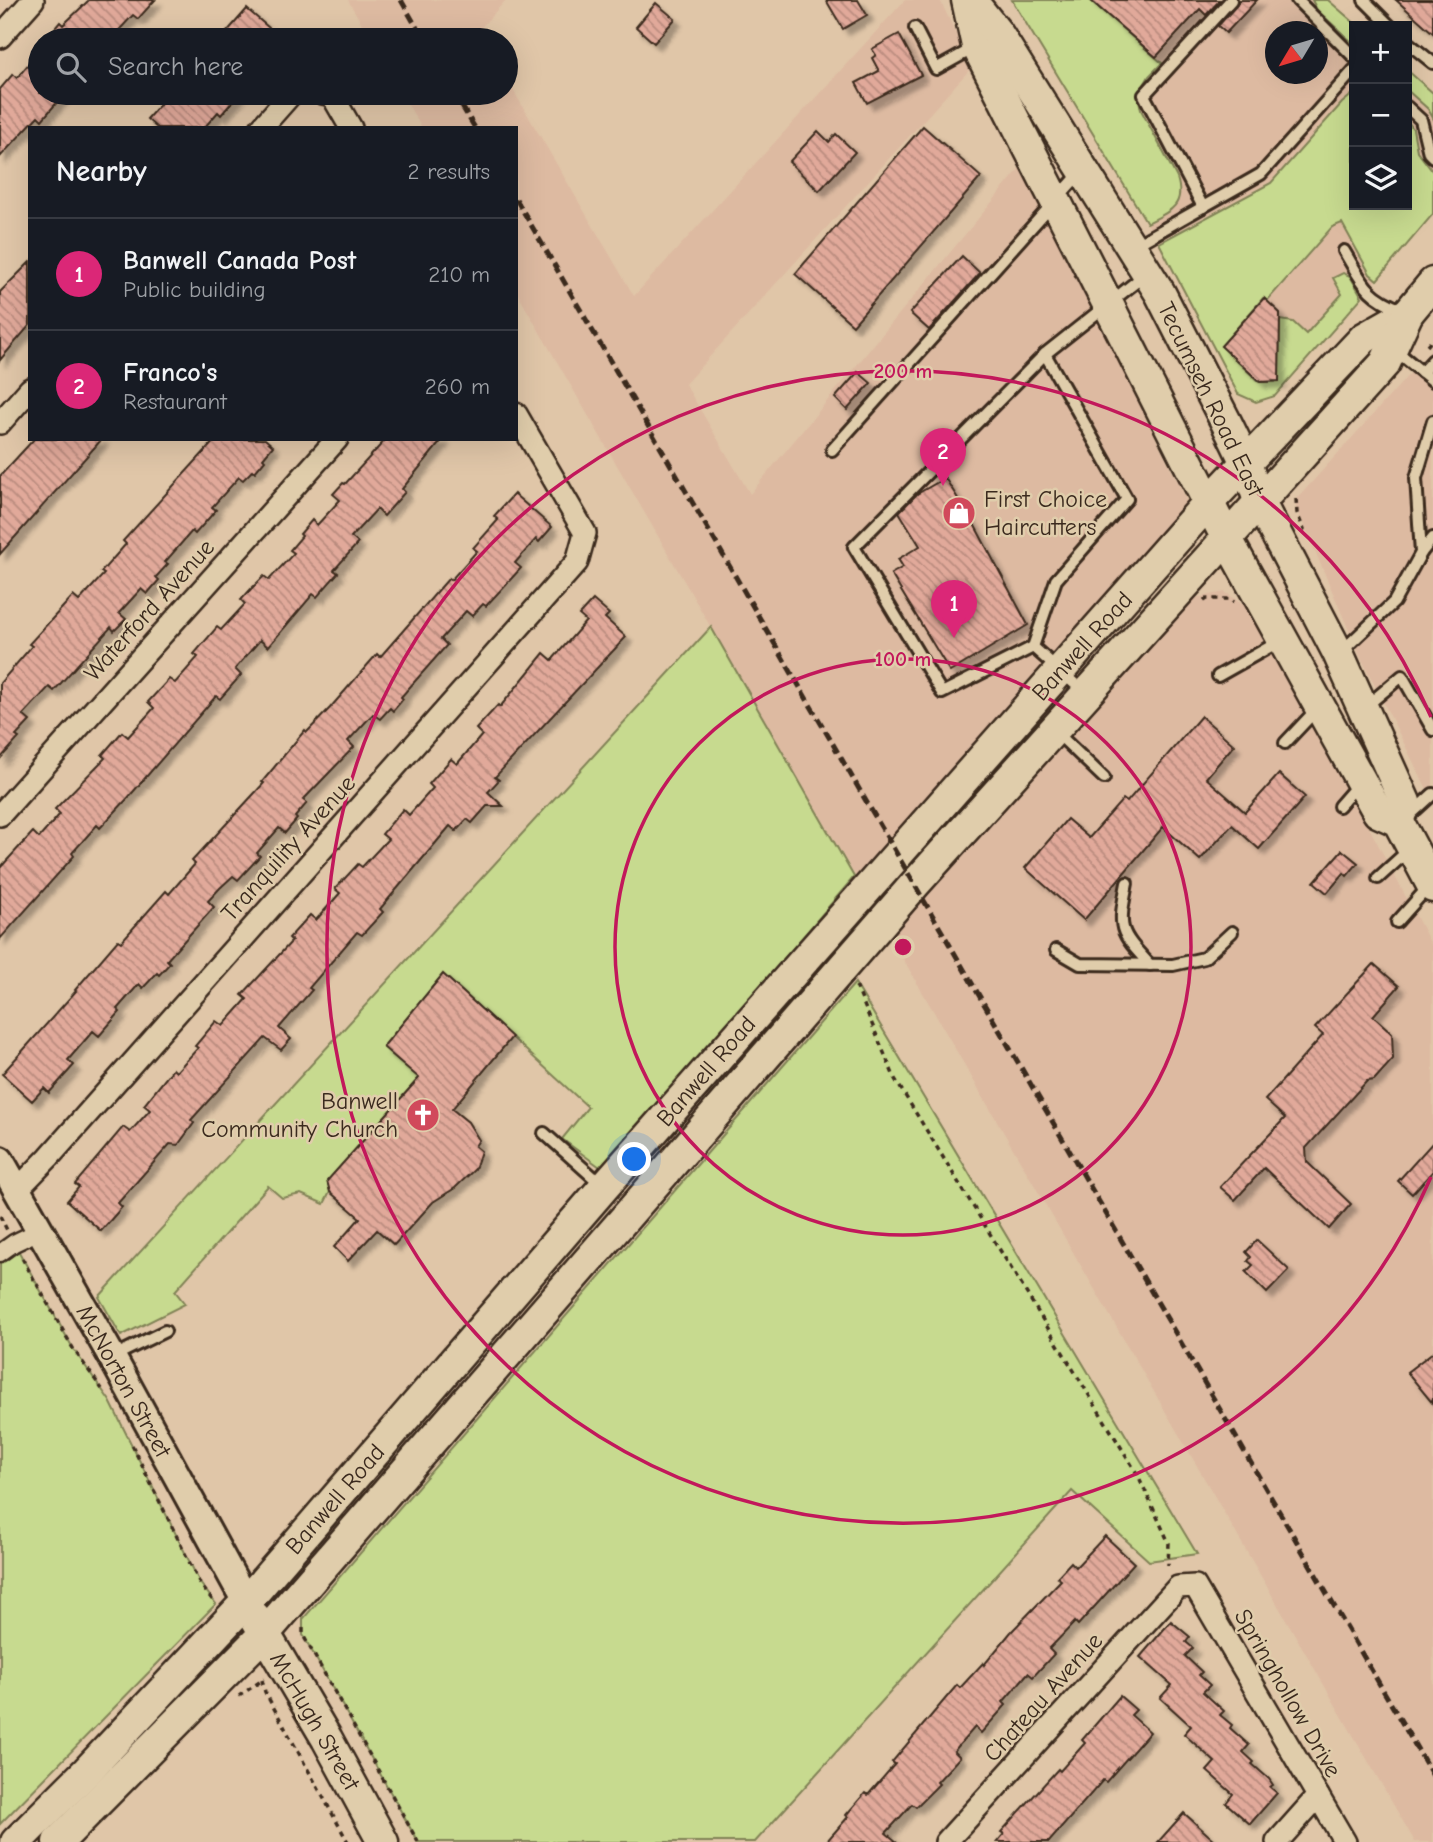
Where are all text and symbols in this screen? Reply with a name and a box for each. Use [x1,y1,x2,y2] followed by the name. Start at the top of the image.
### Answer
[1265,21,1328,84] north arrow
[1349,21,1412,210] map controls
[1349,21,1412,84] button: +
[28,28,518,105] search box
[52,48,90,86] icon: search
[108,52,243,82] text: Search here
[1349,84,1412,147] button: −
[1349,147,1412,210] button: layers
[56,154,147,189] text: Nearby
[408,158,490,185] text: 2 results
[123,246,356,276] text: Banwell Canada Post
[74,261,84,288] text: 1
[428,261,490,288] text: 210 m
[123,276,266,303] text: Public building
[1152,297,1271,502] street label: Tecumseh Road East
[123,358,217,388] text: Franco's
[874,359,932,383] text: 200 m
[73,373,85,400] text: 2
[425,373,490,400] text: 260 m
[123,388,227,415] text: Restaurant
[920,428,966,486] pin: 2
[984,485,1107,541] place label: First Choice Haircutters
[940,494,978,532] shop icon: First Choice Haircutters
[78,533,220,687] street label: Waterford Avenue
[931,580,977,638] pin: 1
[1026,586,1138,706] street label: Banwell Road
[875,647,931,671] text: 100 m
[215,769,361,927] street label: Tranquility Avenue
[891,935,915,959] centre of rings
[651,1010,761,1132] street label: Banwell Road
[201,1087,398,1143] place label: Banwell Community Church
[404,1096,442,1134] church icon: Banwell Community Church
[617,1142,651,1176] your location
[71,1300,178,1463] street label: McNorton Street
[280,1438,390,1560] street label: Banwell Road
[1228,1604,1348,1782] street label: Springhollow Drive
[978,1627,1108,1767] street label: Chateau Avenue
[264,1647,366,1796] street label: McHugh Street

